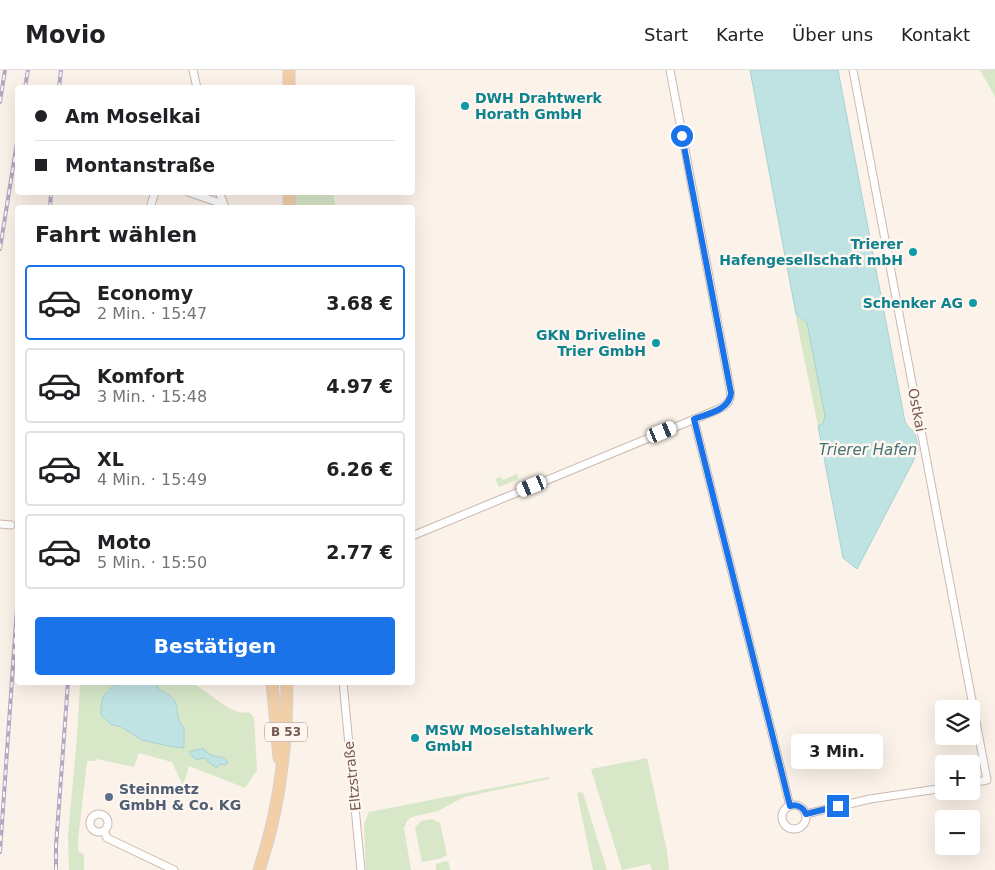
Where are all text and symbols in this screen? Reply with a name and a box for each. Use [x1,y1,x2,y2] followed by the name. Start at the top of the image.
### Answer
[25,21,106,49] text: Movio
[644,24,688,45] text: Start
[716,24,764,45] text: Karte
[792,24,873,45] text: Über uns
[901,24,970,45] text: Kontakt
[475,90,603,122] place label: DWH Drahtwerk Horath GmbH
[459,100,471,112] marker: DWH Drahtwerk Horath GmbH
[65,105,201,127] text: Am Moselkai
[671,125,693,147] route start
[65,154,215,176] text: Montanstraße
[35,222,197,247] text: Fahrt wählen
[719,236,903,268] place label: Trierer Hafengesellschaft mbH
[907,246,919,258] marker: Trierer Hafengesellschaft mbH
[37,280,82,325] icon: car
[97,282,193,304] text: Economy
[326,292,393,314] text: 3.68 €
[863,295,963,311] place label: Schenker AG
[967,297,979,309] marker: Schenker AG
[97,304,207,323] text: 2 Min. · 15:47
[536,327,646,359] place label: GKN Driveline Trier GmbH
[650,337,662,349] marker: GKN Driveline Trier GmbH
[37,363,82,408] icon: car
[97,365,184,387] text: Komfort
[326,375,393,397] text: 4.97 €
[97,387,207,406] text: 3 Min. · 15:48
[905,387,929,433] street label: Ostkai
[645,419,678,445] car
[819,441,917,459] water label: Trierer Hafen
[37,446,82,491] icon: car
[97,448,124,470] text: XL
[326,458,393,480] text: 6.26 €
[97,470,207,489] text: 4 Min. · 15:49
[515,473,548,499] car
[37,529,82,574] icon: car
[97,531,151,553] text: Moto
[326,541,393,563] text: 2.77 €
[97,553,207,572] text: 5 Min. · 15:50
[35,617,395,675] button: Bestätigen
[935,700,980,855] map controls
[935,700,980,745] button: layers
[265,722,307,742] road number: B 53
[425,722,594,754] place label: MSW Moselstahlwerk GmbH
[409,732,421,744] marker: MSW Moselstahlwerk GmbH
[792,734,884,768] callout: 3 Min.
[340,740,364,812] street label: Eltzstraße
[809,742,865,761] text: 3 Min.
[935,755,980,800] button: +
[119,781,241,813] place label: Steinmetz GmbH & Co. KG
[103,791,115,803] marker: Steinmetz GmbH & Co. KG
[827,795,849,817] route end
[935,810,980,855] button: −

